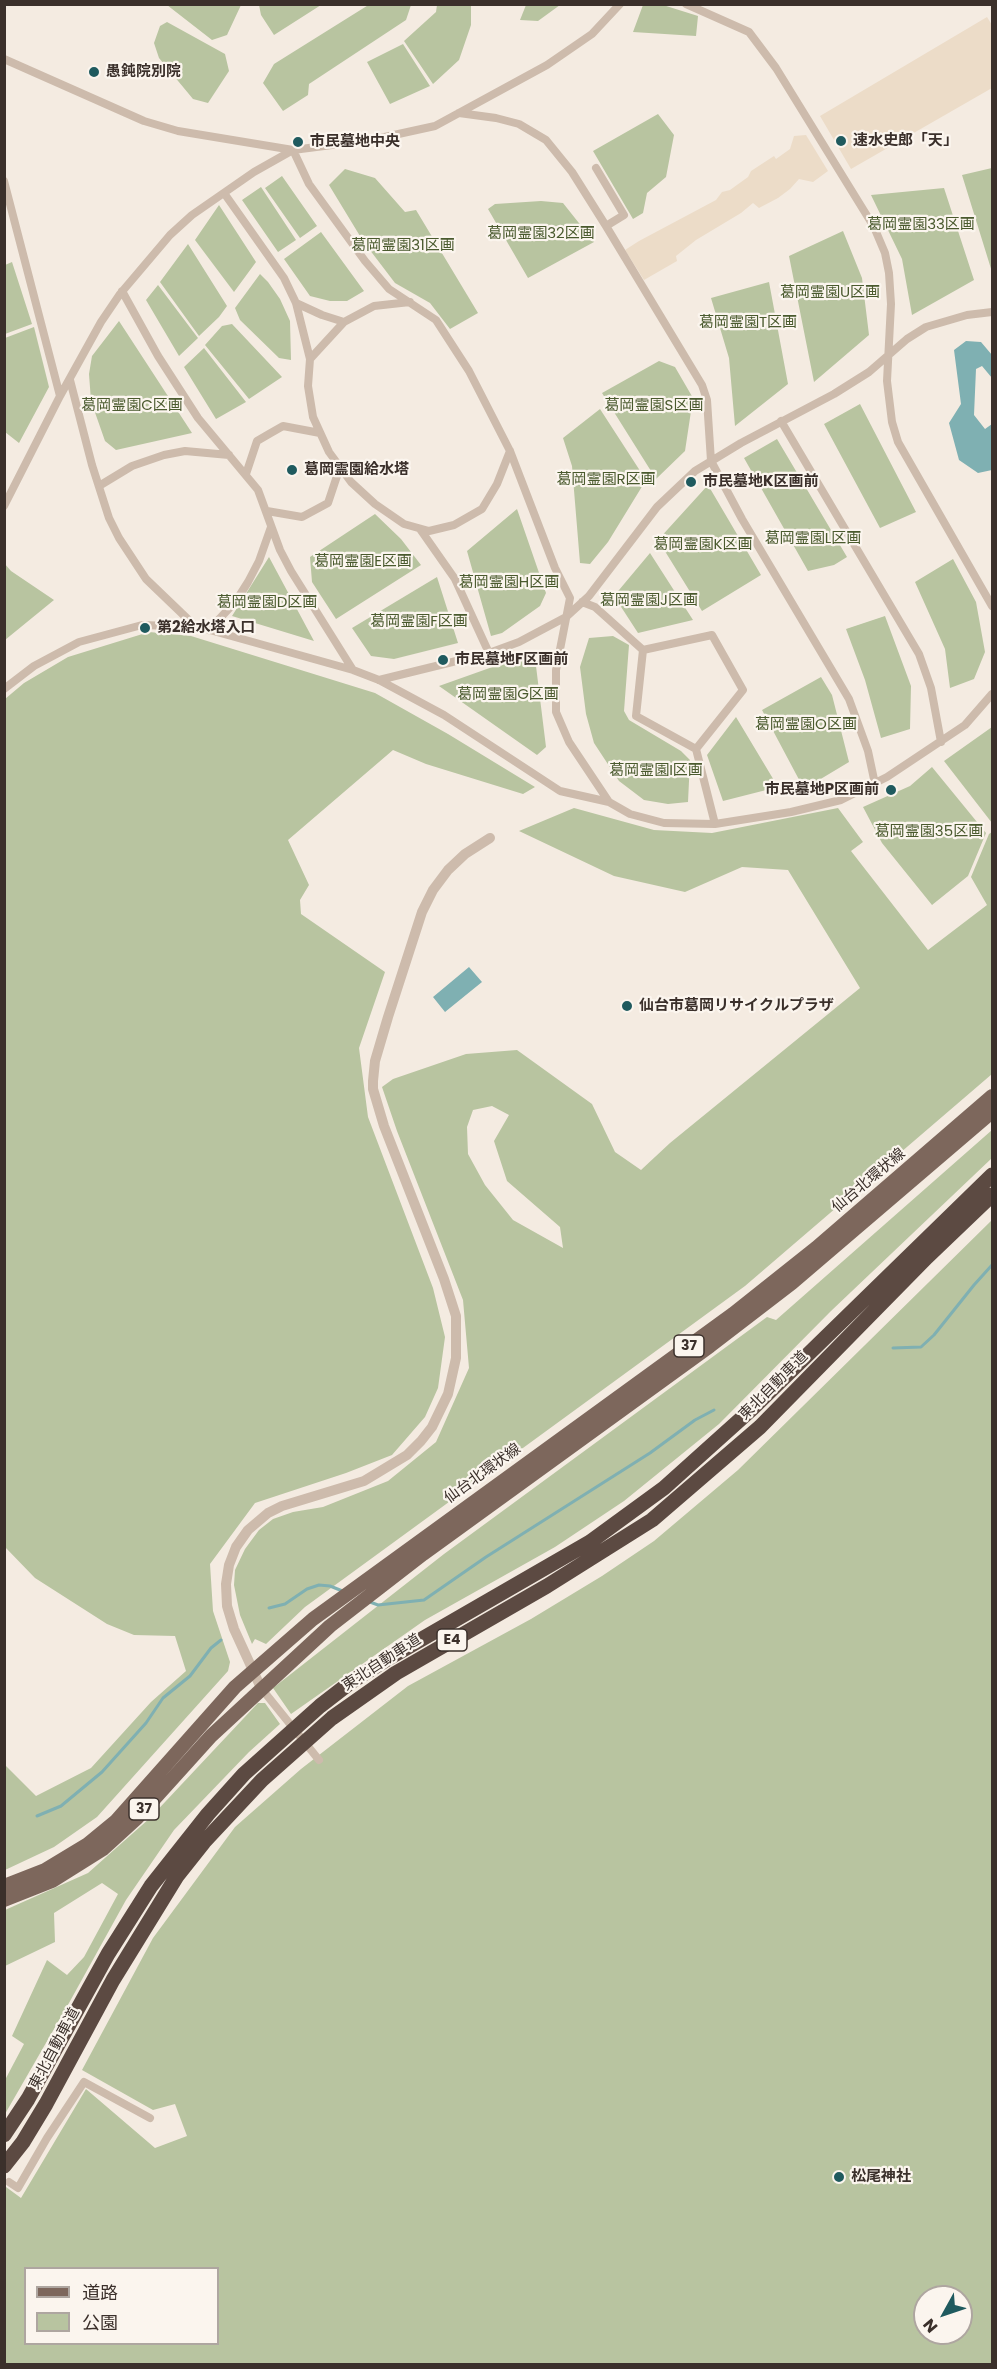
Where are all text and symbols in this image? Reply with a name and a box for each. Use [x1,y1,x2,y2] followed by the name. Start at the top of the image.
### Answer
[106,63,181,81] place label: 愚鈍院別院
[87,65,101,79] marker: 愚鈍院別院
[853,132,958,150] place label: 速水史郎「天」
[310,133,400,151] place label: 市民墓地中央
[834,134,848,148] marker: 速水史郎「天」
[291,135,305,149] marker: 市民墓地中央
[867,216,975,234] park label: 葛岡霊園33区画
[487,225,595,243] park label: 葛岡霊園32区画
[351,237,455,255] park label: 葛岡霊園31区画
[780,284,880,302] park label: 葛岡霊園U区画
[699,314,797,332] park label: 葛岡霊園T区画
[81,397,183,415] park label: 葛岡霊園C区画
[605,397,703,415] park label: 葛岡霊園S区画
[304,461,409,479] place label: 葛岡霊園給水塔
[285,463,299,477] marker: 葛岡霊園給水塔
[556,471,656,489] park label: 葛岡霊園R区画
[703,473,818,491] place label: 市民墓地K区画前
[684,475,698,489] marker: 市民墓地K区画前
[765,530,861,548] park label: 葛岡霊園L区画
[654,536,752,554] park label: 葛岡霊園K区画
[314,553,412,571] park label: 葛岡霊園E区画
[459,574,559,592] park label: 葛岡霊園H区画
[600,592,698,610] park label: 葛岡霊園J区画
[217,594,317,612] park label: 葛岡霊園D区画
[370,613,468,631] park label: 葛岡霊園F区画
[157,619,256,637] place label: 第2給水塔入口
[138,621,152,635] marker: 第2給水塔入口
[455,651,568,669] place label: 市民墓地F区画前
[436,653,450,667] marker: 市民墓地F区画前
[457,686,559,704] park label: 葛岡霊園G区画
[755,716,857,734] park label: 葛岡霊園O区画
[609,762,703,780] park label: 葛岡霊園I区画
[765,781,879,799] place label: 市民墓地P区画前
[884,783,898,797] marker: 市民墓地P区画前
[875,823,983,841] park label: 葛岡霊園35区画
[639,997,834,1015] place label: 仙台市葛岡リサイクルプラザ
[620,999,634,1013] marker: 仙台市葛岡リサイクルプラザ
[829,1145,909,1217] street label: 仙台北環状線
[674,1335,704,1357] road number: 37
[736,1348,812,1424] street label: 東北自動車道
[441,1440,525,1508] street label: 仙台北環状線
[437,1629,467,1651] road number: E4
[339,1631,425,1695] street label: 東北自動車道
[129,1798,159,1820] road number: 37
[26,2005,84,2093] street label: 東北自動車道
[851,2168,911,2186] place label: 松尾神社
[832,2170,846,2184] marker: 松尾神社
[24,2267,219,2345] legend
[82,2280,118,2305] text: 道路
[913,2285,973,2345] north arrow
[82,2310,118,2335] text: 公園
[918,2314,943,2338] text: N

